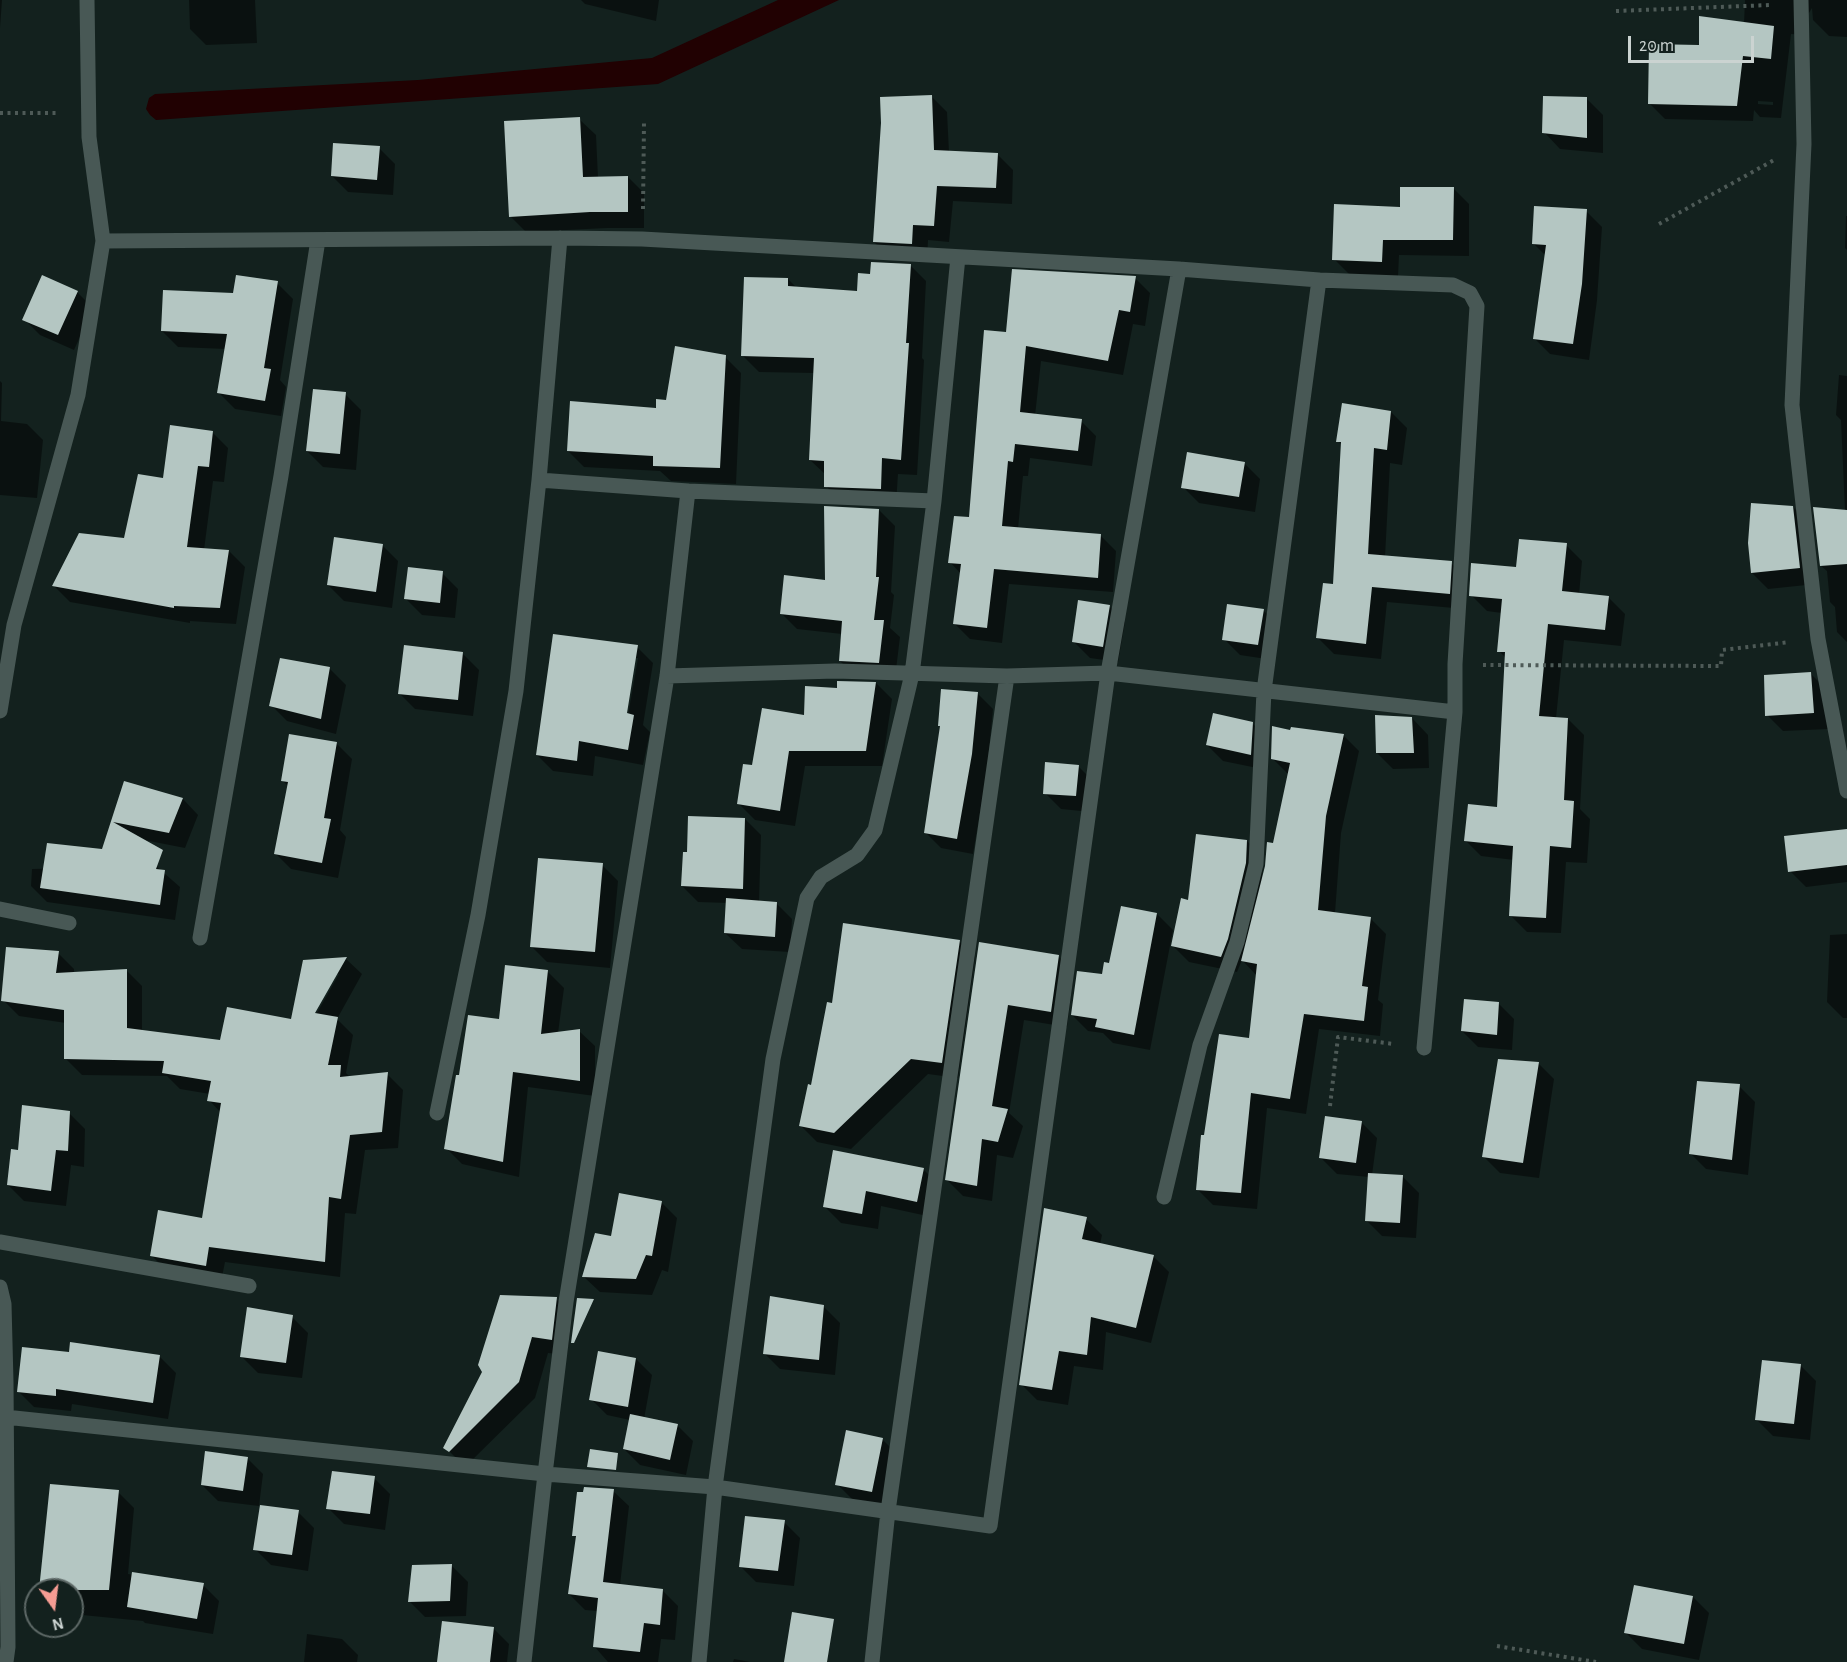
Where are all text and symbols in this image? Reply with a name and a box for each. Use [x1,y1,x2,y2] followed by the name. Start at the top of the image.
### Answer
[1631,24,1757,62] scale bar
[1639,37,1674,55] text: 20 m
[24,1578,84,1638] north arrow
[51,1614,65,1633] text: N

